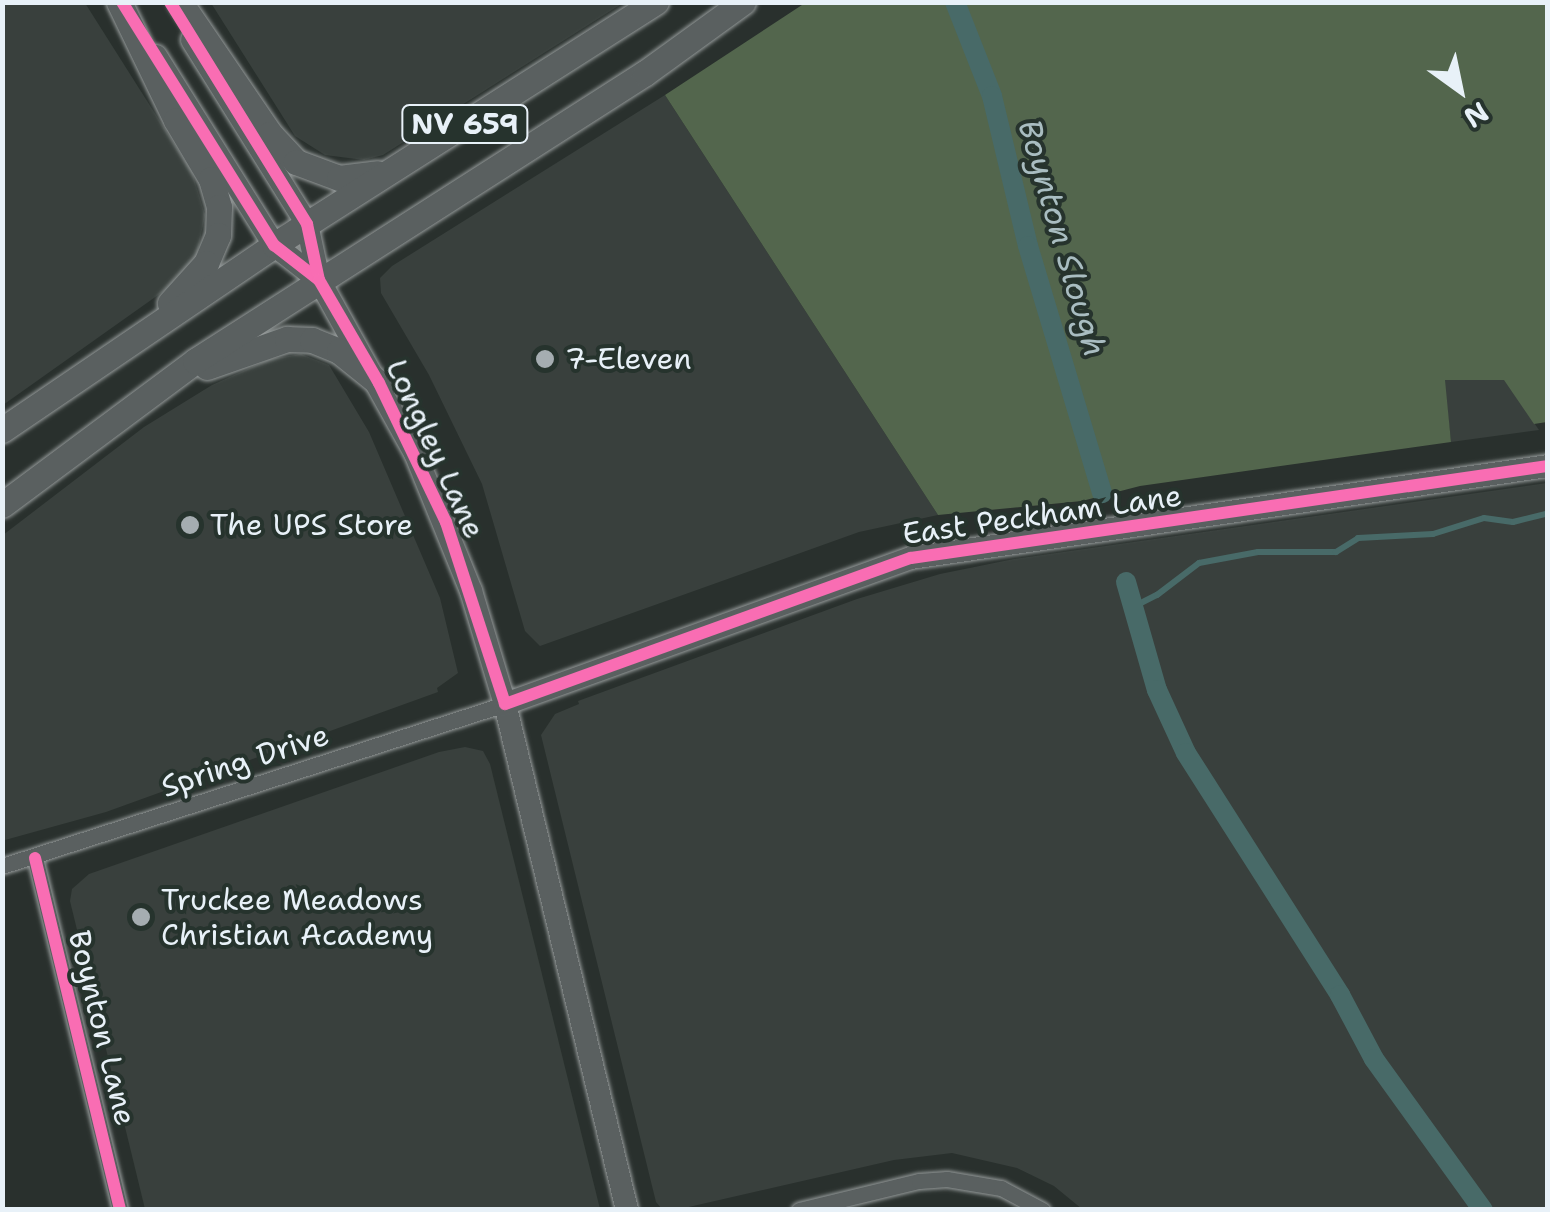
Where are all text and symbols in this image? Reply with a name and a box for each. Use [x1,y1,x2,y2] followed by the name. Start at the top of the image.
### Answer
[1410,40,1510,140] north arrow
[1457,93,1496,137] text: N
[400,101,530,147] road number: NV 659
[1010,115,1114,361] water label: Boynton Slough
[565,341,692,377] place label: 7-Eleven
[534,348,556,370] marker: 7-Eleven
[378,354,492,544] street label: Longley Lane
[900,478,1184,552] street label: East Peckham Lane
[210,507,413,543] place label: The UPS Store
[179,514,201,536] marker: The UPS Store
[157,717,333,805] street label: Spring Drive
[161,882,433,952] place label: Truckee Meadows Christian Academy
[130,906,152,928] marker: Truckee Meadows Christian Academy
[60,927,144,1129] street label: Boynton Lane

